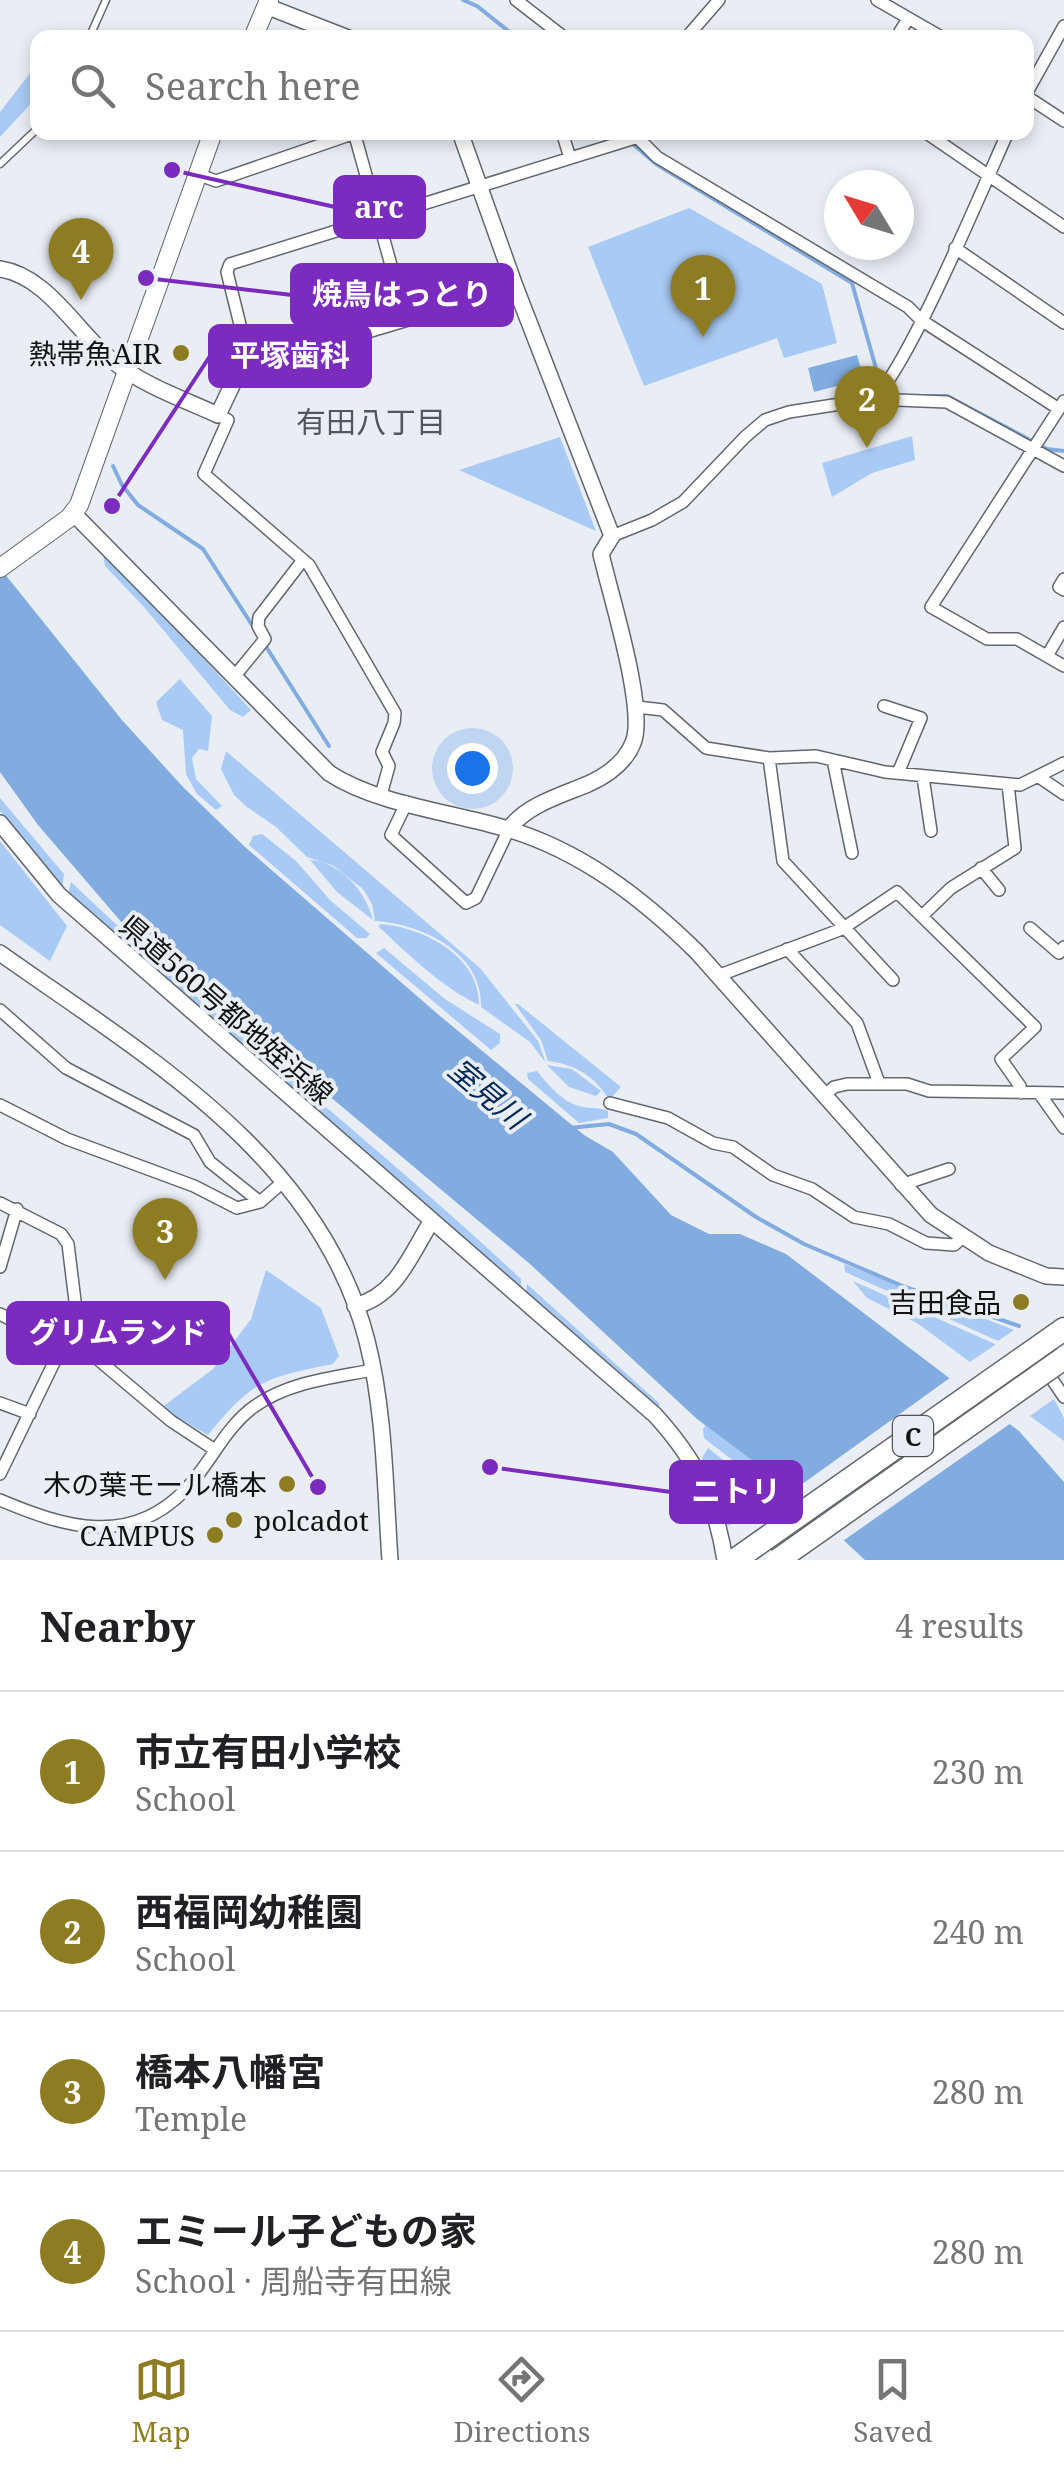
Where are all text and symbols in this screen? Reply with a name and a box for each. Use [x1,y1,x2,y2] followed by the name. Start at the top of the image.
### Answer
[30,30,1034,140] search box
[65,58,120,113] icon: search
[145,59,361,111] text: Search here
[824,170,914,260] north arrow
[335,177,424,237] callout: arc
[354,186,404,227] text: arc
[48,218,114,300] pin: 4
[670,255,736,337] pin: 1
[292,265,512,325] callout: 焼鳥はっとり
[312,273,492,314] text: 焼鳥はっとり
[210,326,370,386] callout: 平塚歯科
[29,334,162,372] place label: 熱帯魚AIR
[230,334,350,375] text: 平塚歯科
[170,342,192,364] marker: 熱帯魚AIR
[834,366,900,448] pin: 2
[296,401,446,442] district label: 有田八丁目
[447,743,498,794] your location
[112,906,342,1112] street label: 県道560号都地姪浜線
[440,1048,538,1140] water label: 室見川
[132,1198,198,1280] pin: 3
[889,1283,1001,1321] place label: 吉田食品
[1010,1291,1032,1313] marker: 吉田食品
[8,1303,228,1363] callout: グリムランド
[29,1311,207,1352] text: グリムランド
[893,1416,933,1456] road number: C
[671,1462,801,1522] callout: ニトリ
[43,1465,267,1503] place label: 木の葉モール橋本
[691,1470,781,1511] text: ニトリ
[276,1473,298,1495] marker: 木の葉モール橋本
[254,1501,369,1539] place label: polcadot
[223,1509,245,1531] marker: polcadot
[80,1516,195,1554] place label: CAMPUS
[204,1524,226,1546] marker: CAMPUS
[40,1597,195,1654] text: Nearby
[895,1604,1024,1647] text: 4 results
[135,1725,401,1777] text: 市立有田小学校
[63,1750,82,1793] text: 1
[932,1750,1024,1793] text: 230 m
[135,1777,235,1820] text: School
[135,1885,363,1937] text: 西福岡幼稚園
[63,1910,82,1953] text: 2
[932,1910,1024,1953] text: 240 m
[135,1937,235,1980] text: School
[135,2045,325,2097] text: 橋本八幡宮
[63,2070,82,2113] text: 3
[932,2070,1024,2113] text: 280 m
[135,2097,247,2140] text: Temple
[135,2204,477,2256] text: エミール子どもの家
[63,2230,82,2273] text: 4
[932,2230,1024,2273] text: 280 m
[135,2259,452,2302] text: School · 周船寺有田線
[131,2352,191,2450] tab: Map
[453,2352,590,2450] tab: Directions
[853,2352,933,2450] tab: Saved

